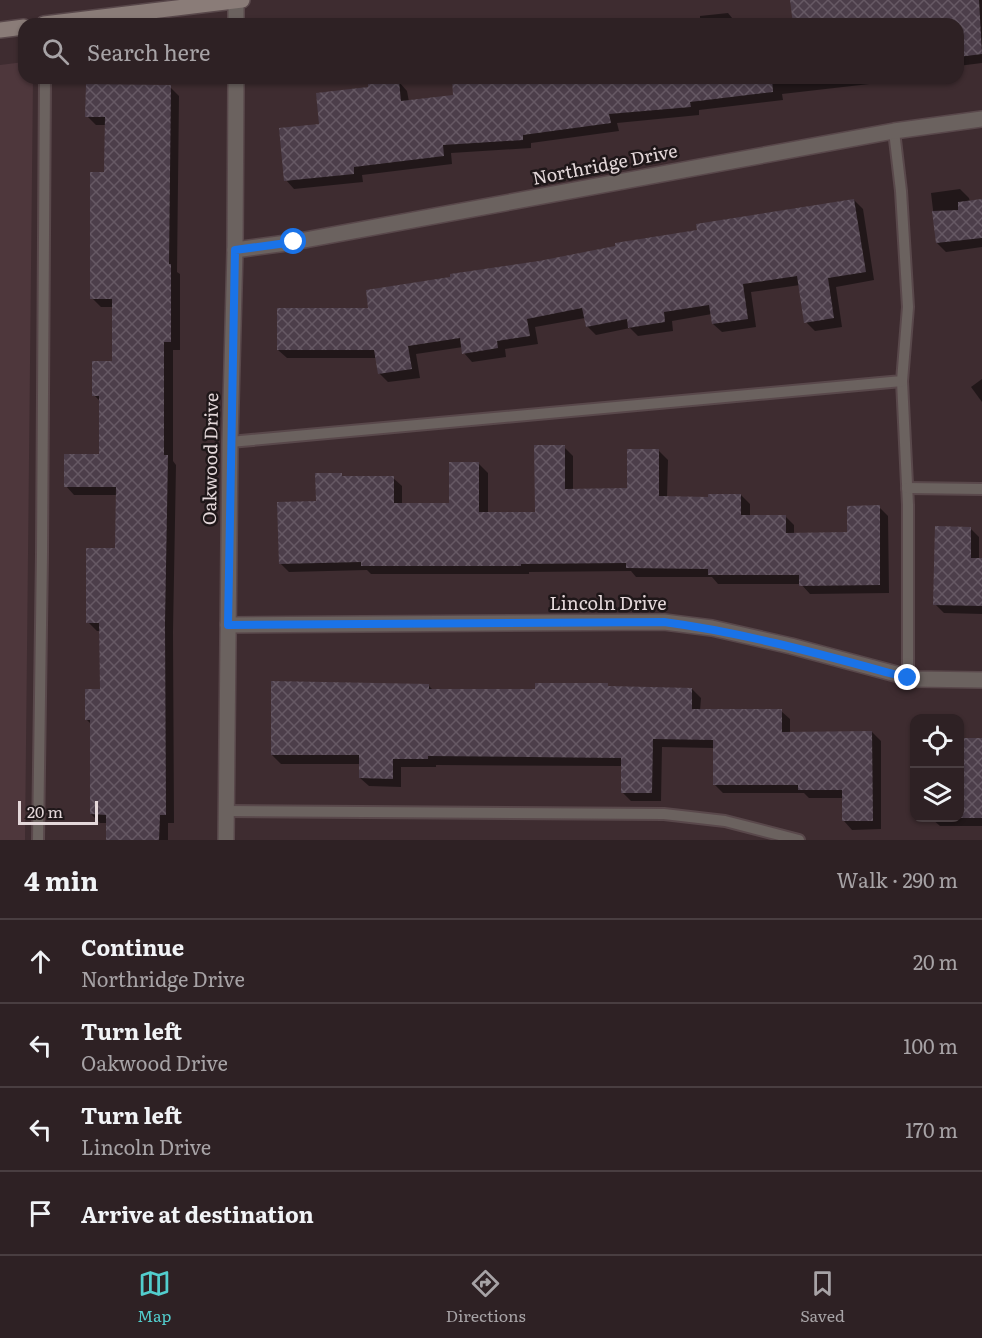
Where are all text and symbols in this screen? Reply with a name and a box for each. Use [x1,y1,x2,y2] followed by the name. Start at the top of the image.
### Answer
[18,18,964,84] search box
[39,35,72,68] icon: search
[87,35,210,68] text: Search here
[530,136,680,191] street label: Northridge Drive
[280,228,306,254] route start
[195,393,224,525] street label: Oakwood Drive
[549,589,667,616] street label: Lincoln Drive
[894,664,920,690] route end
[910,714,964,822] map controls
[910,714,964,768] button: locate
[910,768,964,822] button: layers
[18,798,98,826] scale bar
[27,799,63,823] text: 20 m
[24,860,98,899] text: 4 min
[837,864,958,894] text: Walk · 290 m
[81,930,184,963] text: Continue
[24,945,57,978] icon: ahead
[913,946,958,976] text: 20 m
[81,963,245,993] text: Northridge Drive
[81,1014,182,1047] text: Turn left
[24,1029,57,1062] icon: left
[903,1030,958,1060] text: 100 m
[81,1047,228,1077] text: Oakwood Drive
[81,1098,182,1131] text: Turn left
[24,1113,57,1146] icon: left
[905,1114,958,1144] text: 170 m
[81,1131,211,1161] text: Lincoln Drive
[24,1197,57,1230] icon: arrive
[81,1197,314,1230] text: Arrive at destination
[137,1267,171,1327] tab: Map
[446,1267,526,1327] tab: Directions
[800,1267,845,1327] tab: Saved

